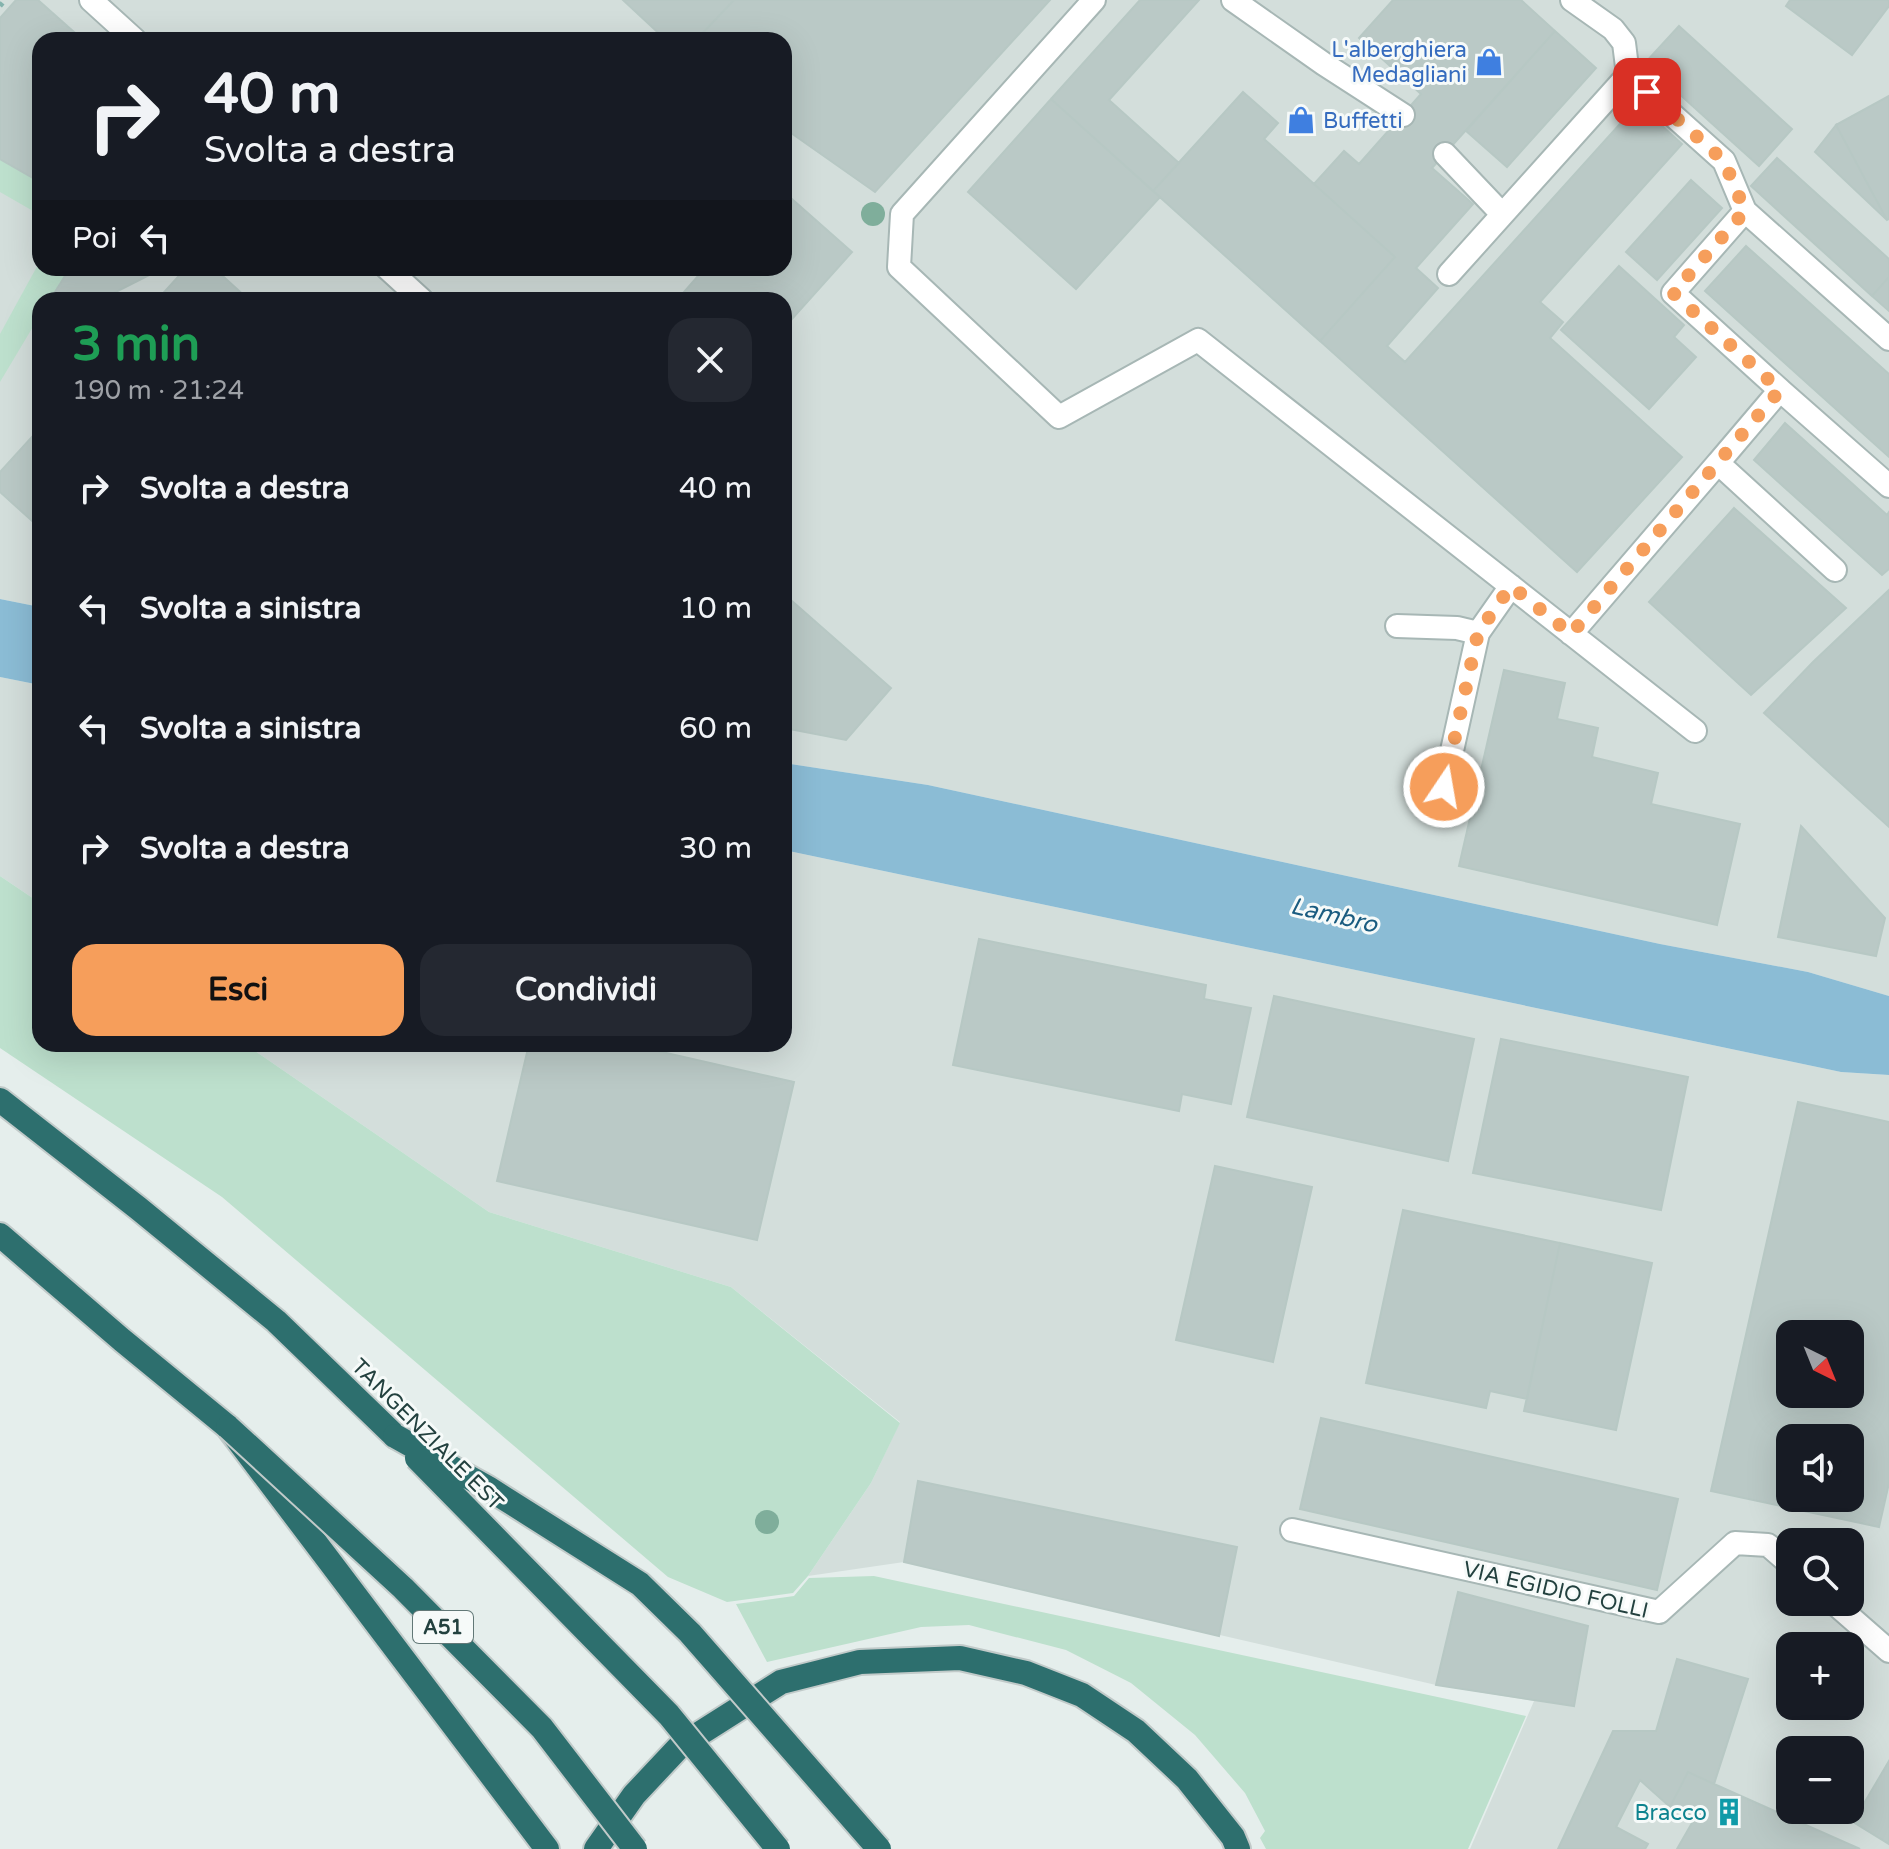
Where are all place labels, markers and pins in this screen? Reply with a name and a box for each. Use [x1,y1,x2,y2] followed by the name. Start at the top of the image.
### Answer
[1331,37,1467,88] place label: L'alberghiera Medagliani
[1474,47,1504,77] shop icon: L'alberghiera Medagliani
[1613,58,1681,126] pin
[1286,105,1316,135] shop icon: Buffetti
[1323,108,1403,134] place label: Buffetti
[1714,1797,1744,1827] building icon: Bracco
[1634,1800,1707,1826] place label: Bracco

